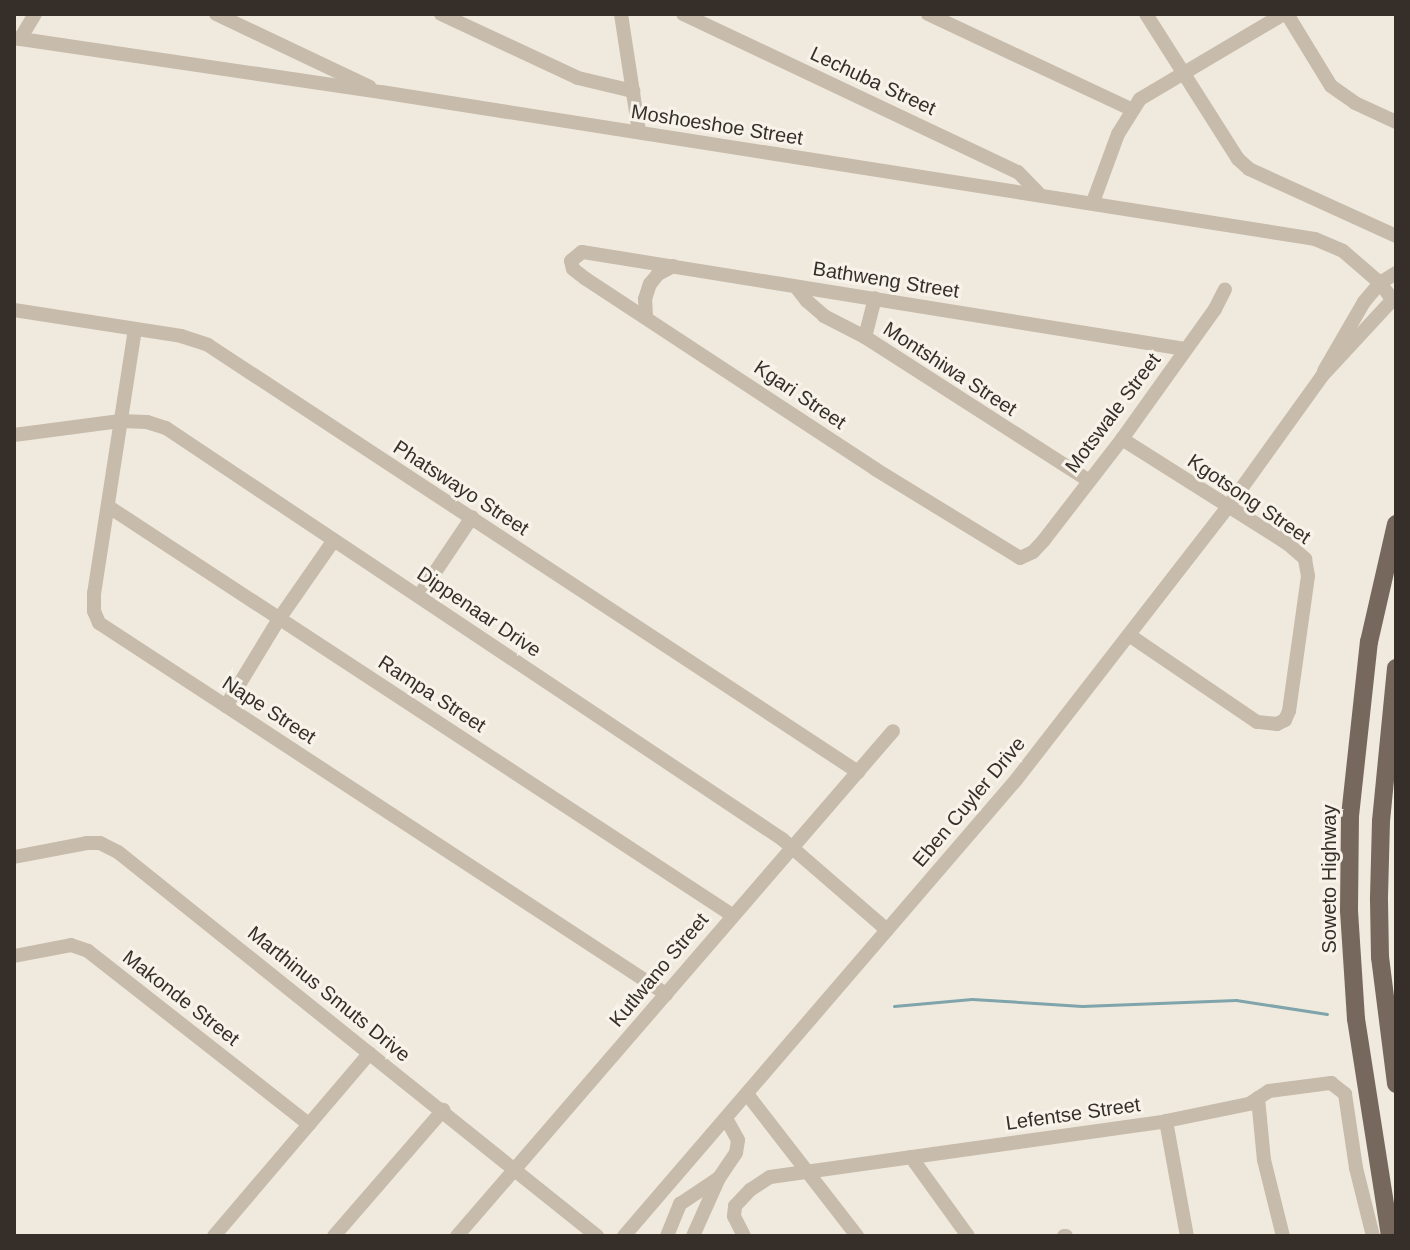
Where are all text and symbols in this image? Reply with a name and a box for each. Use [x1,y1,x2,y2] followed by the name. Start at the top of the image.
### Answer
[806,41,940,121] street label: Lechuba Street
[629,100,805,150] street label: Moshoeshoe Street
[811,257,961,303] street label: Bathweng Street
[879,317,1021,421] street label: Montshiwa Street
[1060,349,1166,477] street label: Motswale Street
[750,356,850,434] street label: Kgari Street
[389,435,533,541] street label: Phatswayo Street
[1183,449,1315,549] street label: Kgotsong Street
[412,562,546,662] street label: Dippenaar Drive
[374,650,490,738] street label: Rampa Street
[218,671,320,749] street label: Nape Street
[908,732,1030,872] street label: Eben Cuyler Drive
[1317,805,1341,953] street label: Soweto Highway
[604,908,714,1032] street label: Kutlwano Street
[243,921,415,1067] street label: Marthinus Smuts Drive
[118,945,244,1051] street label: Makonde Street
[1004,1093,1142,1135] street label: Lefentse Street

